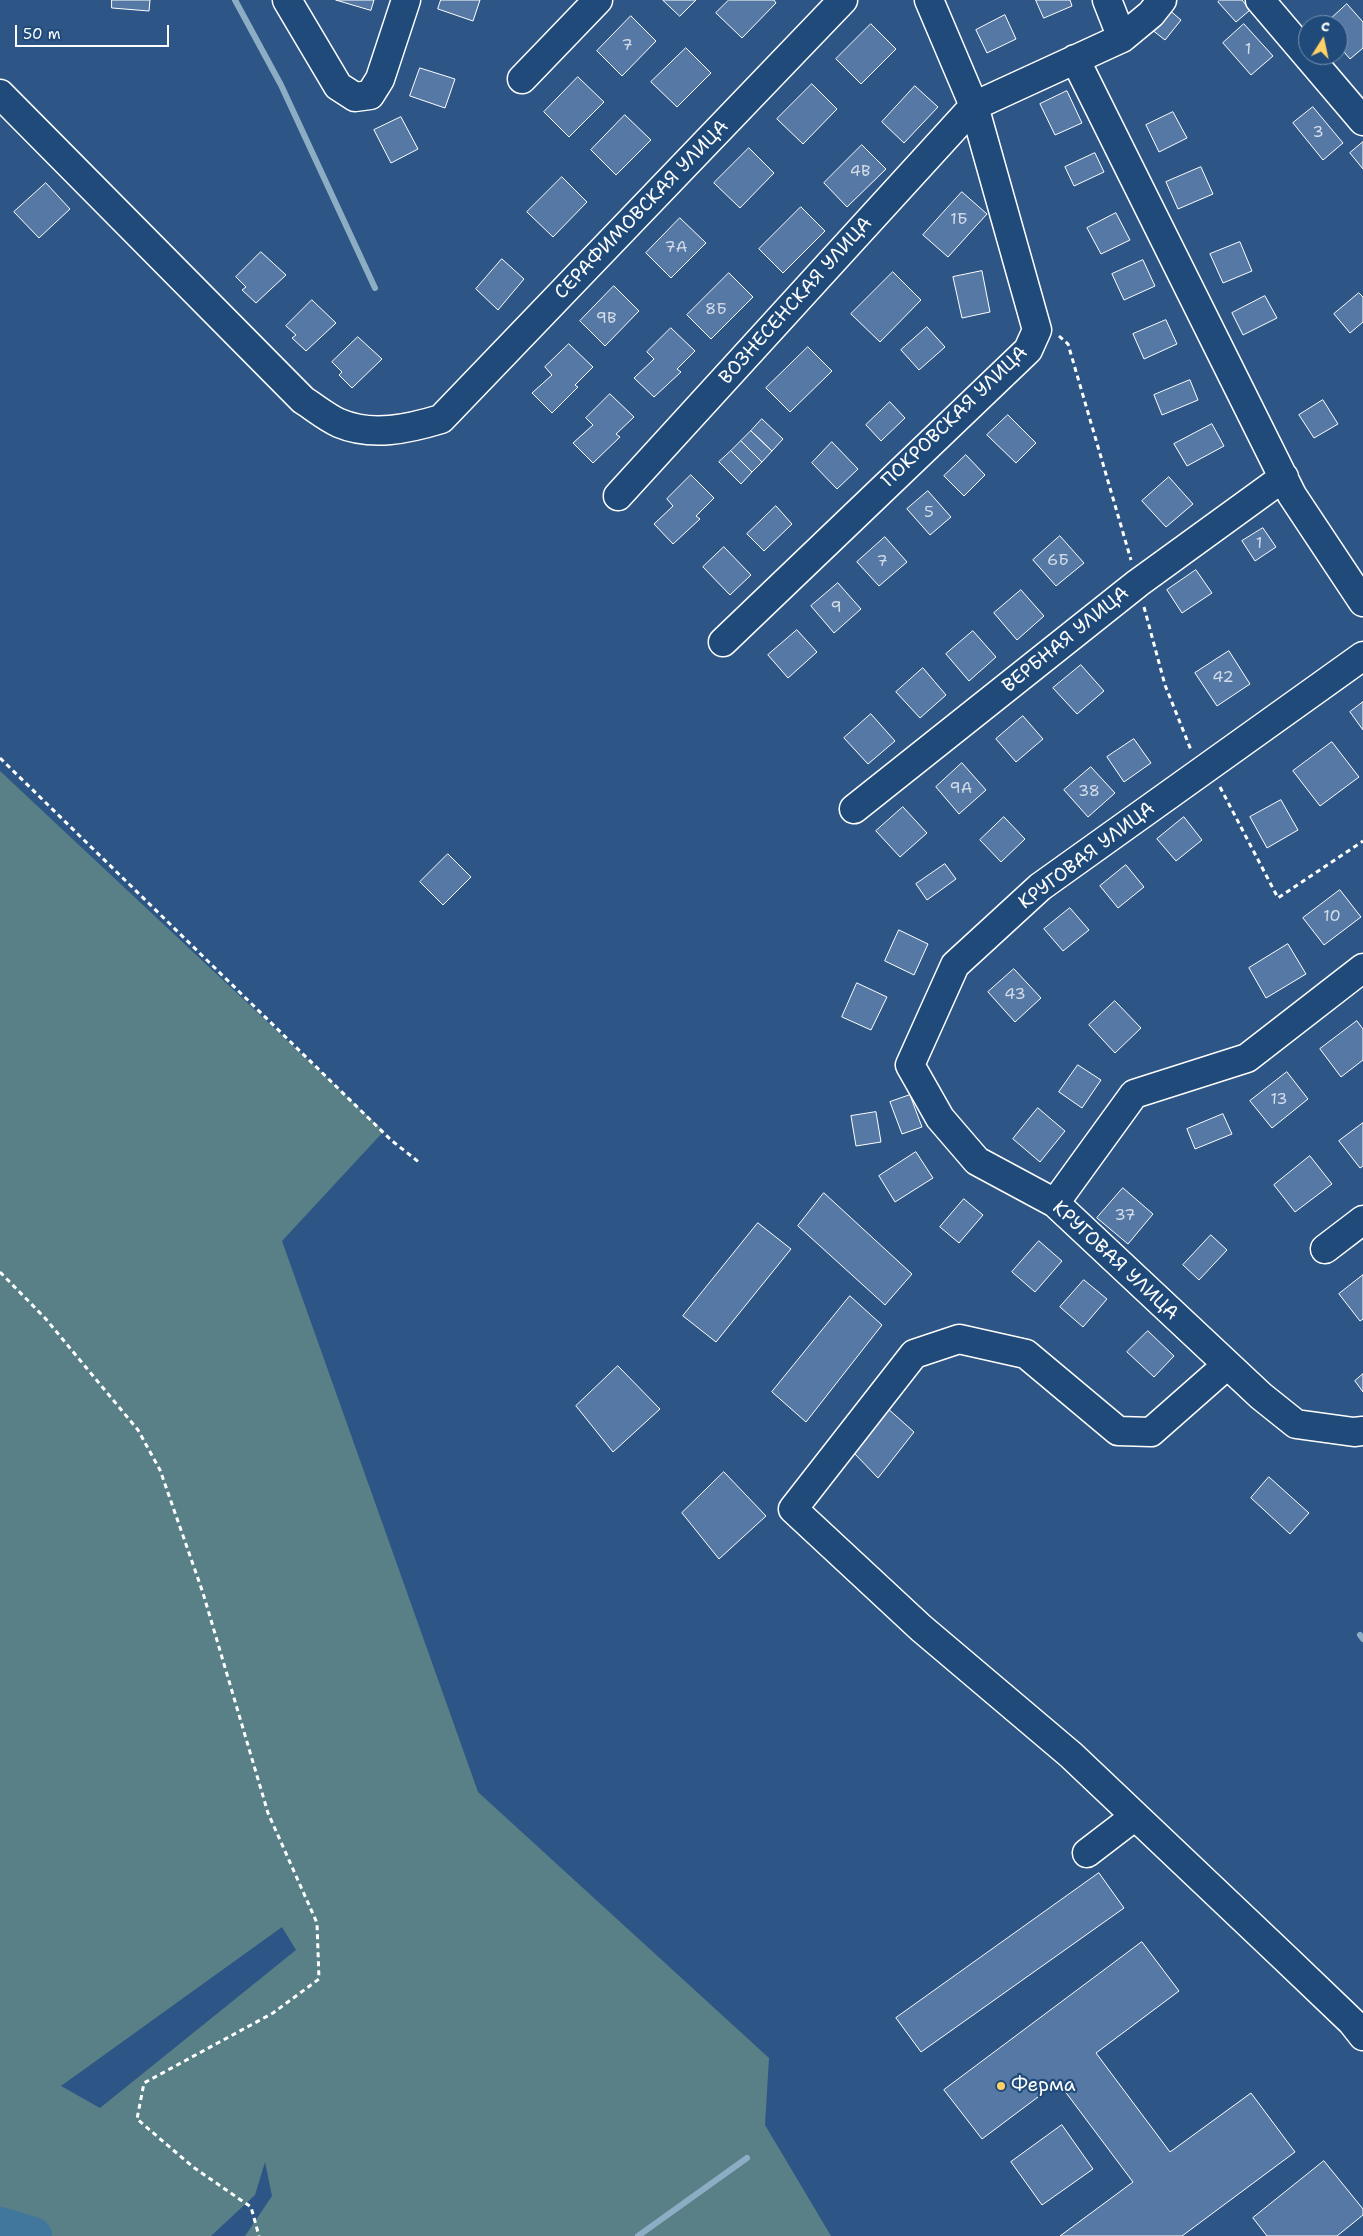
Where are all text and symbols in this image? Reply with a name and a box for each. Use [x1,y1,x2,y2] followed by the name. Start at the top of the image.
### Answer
[18,15,171,47] scale bar
[1298,15,1348,65] north arrow
[1320,17,1331,36] text: С
[23,24,61,44] text: 50 m
[621,36,633,56] house number: 7
[1245,40,1251,60] house number: 1
[550,116,734,304] street label: СЕРАФИМОВСКАЯ УЛИЦА
[1312,123,1324,143] house number: 3
[850,162,870,182] house number: 4В
[950,210,968,230] house number: 1Б
[715,213,877,389] street label: ВОЗНЕСЕНСКАЯ УЛИЦА
[665,238,687,258] house number: 7А
[705,300,727,320] house number: 8Б
[596,309,616,329] house number: 9В
[877,342,1033,492] street label: ПОКРОВСКАЯ УЛИЦА
[924,503,934,523] house number: 5
[1256,534,1262,554] house number: 1
[1047,551,1069,571] house number: 6Б
[876,552,888,572] house number: 7
[998,582,1134,698] street label: ВЕРБНАЯ УЛИЦА
[830,598,842,618] house number: 9
[1212,668,1234,688] house number: 42
[950,779,972,799] house number: 9А
[1078,782,1100,802] house number: 38
[1015,797,1159,915] street label: КРУГОВАЯ УЛИЦА
[1323,907,1341,927] house number: 10
[1004,985,1026,1005] house number: 43
[1270,1090,1288,1110] house number: 13
[1047,1197,1183,1325] street label: КРУГОВАЯ УЛИЦА
[1114,1206,1136,1226] house number: 37
[1011,2075,1076,2097] place label: Ферма
[995,2080,1007,2092] marker: Ферма

